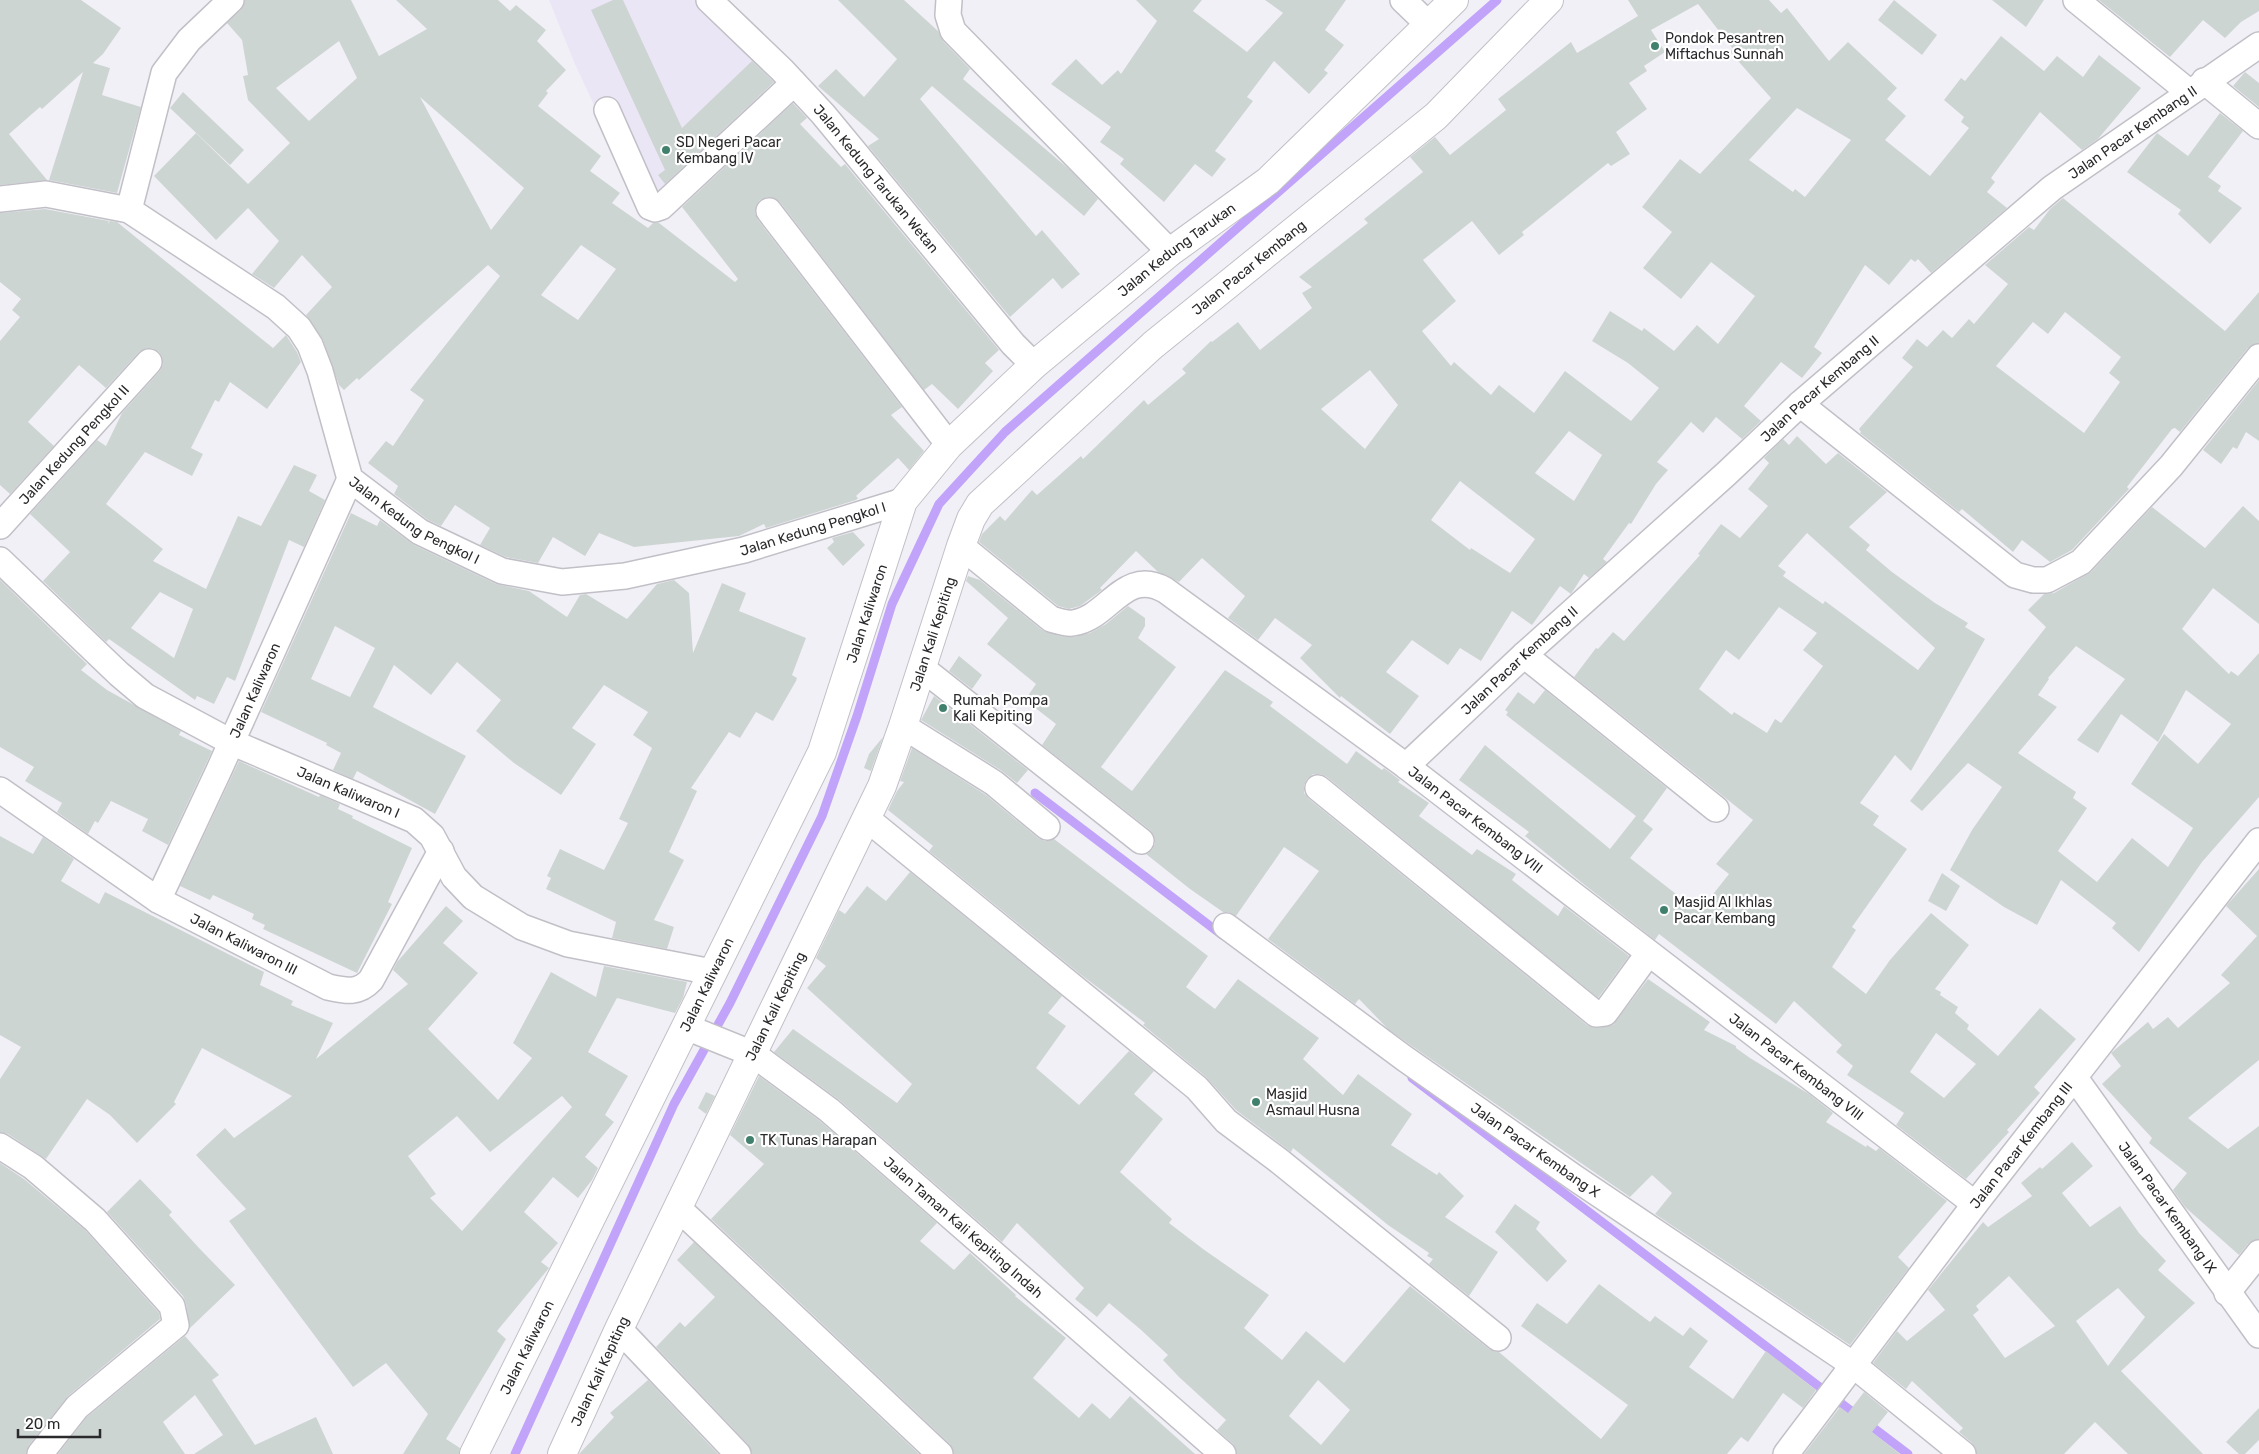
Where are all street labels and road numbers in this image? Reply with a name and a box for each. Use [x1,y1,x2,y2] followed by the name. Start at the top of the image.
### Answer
[2065,82,2200,183] street label: Jalan Pacar Kembang II
[810,101,943,256] street label: Jalan Kedung Tarukan Wetan
[1114,199,1239,300] street label: Jalan Kedung Tarukan
[1189,216,1309,318] street label: Jalan Pacar Kembang
[1757,332,1882,445] street label: Jalan Pacar Kembang II
[15,381,133,508] street label: Jalan Kedung Pengkol II
[346,473,482,568] street label: Jalan Kedung Pengkol I
[738,498,888,559] street label: Jalan Kedung Pengkol I
[843,562,891,665] street label: Jalan Kaliwaron
[906,575,959,693] street label: Jalan Kali Kepiting
[1458,602,1581,718] street label: Jalan Pacar Kembang II
[226,640,284,741] street label: Jalan Kaliwaron
[1405,762,1546,877] street label: Jalan Pacar Kembang VIII
[294,763,402,821] street label: Jalan Kaliwaron I
[188,910,300,978] street label: Jalan Kaliwaron III
[676,935,737,1034] street label: Jalan Kaliwaron
[742,949,809,1064] street label: Jalan Kali Kepiting
[1726,1010,1867,1124] street label: Jalan Pacar Kembang VIII
[1966,1078,2076,1212] street label: Jalan Pacar Kembang III
[1468,1099,1603,1201] street label: Jalan Pacar Kembang X
[2115,1138,2220,1276] street label: Jalan Pacar Kembang IX
[880,1153,1047,1301] street label: Jalan Taman Kali Kepiting Indah
[496,1297,557,1397] street label: Jalan Kaliwaron
[567,1313,632,1429] street label: Jalan Kali Kepiting

